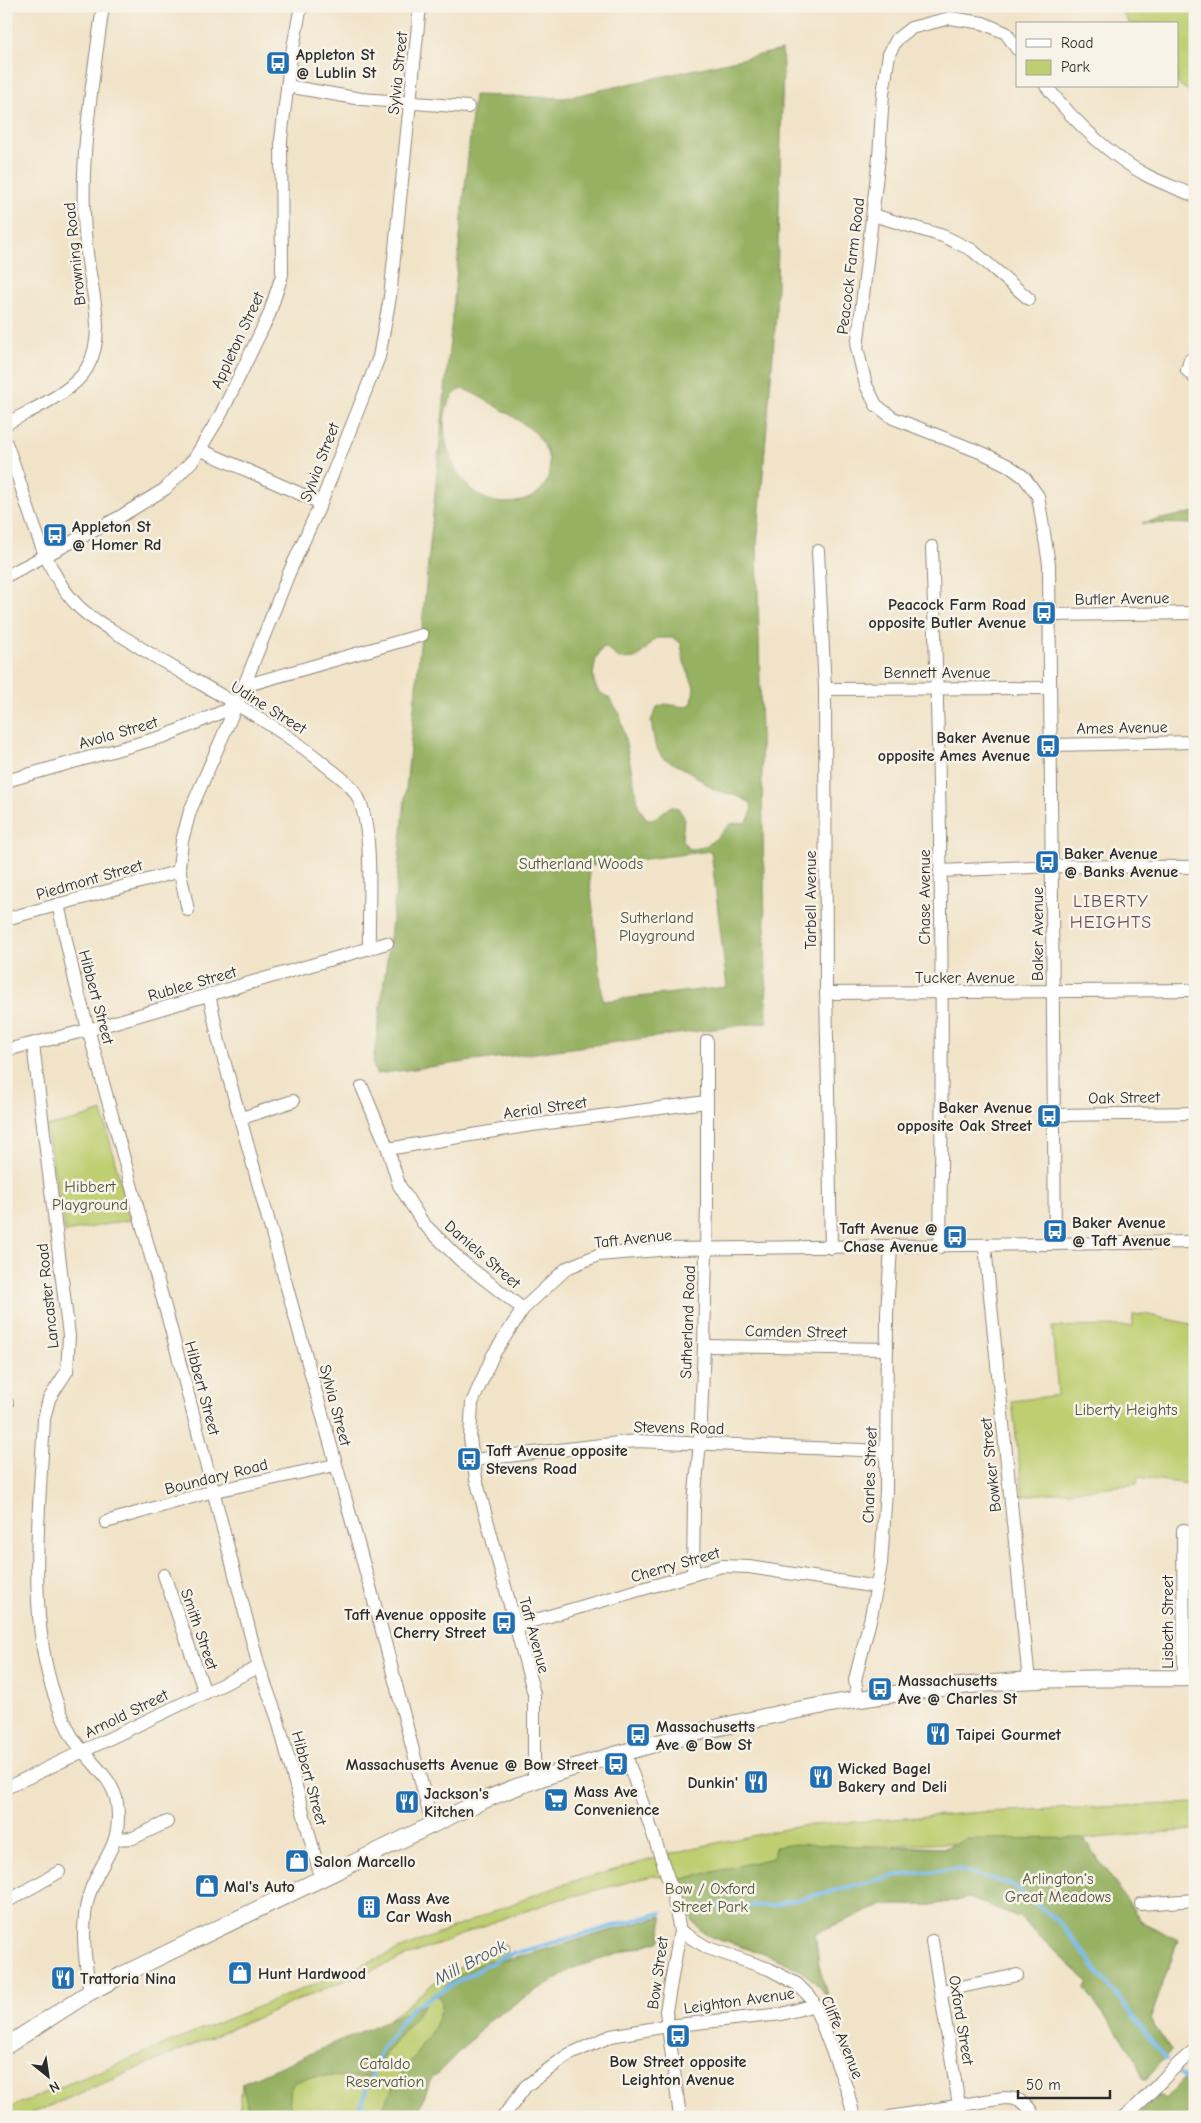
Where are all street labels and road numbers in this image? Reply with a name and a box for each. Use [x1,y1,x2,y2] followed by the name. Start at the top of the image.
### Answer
[385,30,411,116] street label: Sylvia Street
[834,197,868,336] street label: Peacock Farm Road
[61,201,89,306] street label: Browning Road
[208,289,268,392] street label: Appleton Street
[297,420,343,505] street label: Sylvia Street
[1075,589,1169,609] street label: Butler Avenue
[884,664,990,682] street label: Bennett Avenue
[227,678,310,738] street label: Udine Street
[77,713,160,753] street label: Avola Street
[1076,718,1168,738] street label: Ames Avenue
[916,849,934,945] street label: Chase Avenue
[802,850,820,950] street label: Tarbell Avenue
[34,856,145,904] street label: Piedmont Street
[1029,887,1047,981] street label: Baker Avenue
[75,948,117,1047] street label: Hibbert Street
[146,963,239,1005] street label: Rublee Street
[915,969,1015,987] street label: Tucker Avenue
[1088,1088,1160,1108] street label: Oak Street
[502,1093,589,1123] street label: Aerial Street
[441,1217,524,1293] street label: Daniels Street
[593,1226,673,1252] street label: Taft Avenue
[34,1242,62,1349] street label: Lancaster Road
[677,1265,699,1379] street label: Sutherland Road
[745,1322,848,1342] street label: Camden Street
[181,1339,223,1438] street label: Hibbert Street
[316,1363,355,1448] street label: Sylvia Street
[977,1416,1005,1513] street label: Bowker Street
[633,1418,725,1438] street label: Stevens Road
[859,1426,881,1524] street label: Charles Street
[163,1455,270,1498] street label: Boundary Road
[629,1544,722,1586] street label: Cherry Street
[1159,1575,1177,1669] street label: Lisbeth Street
[177,1587,221,1672] street label: Smith Street
[515,1595,553,1675] street label: Taft Avenue
[82,1686,171,1742] street label: Arnold Street
[288,1729,330,1828] street label: Hibbert Street
[644,1935,672,2011] street label: Bow Street
[945,1974,977,2067] street label: Oxford Street
[682,1984,796,2018] street label: Leighton Avenue
[817,1993,867,2081] street label: Cliffe Avenue

